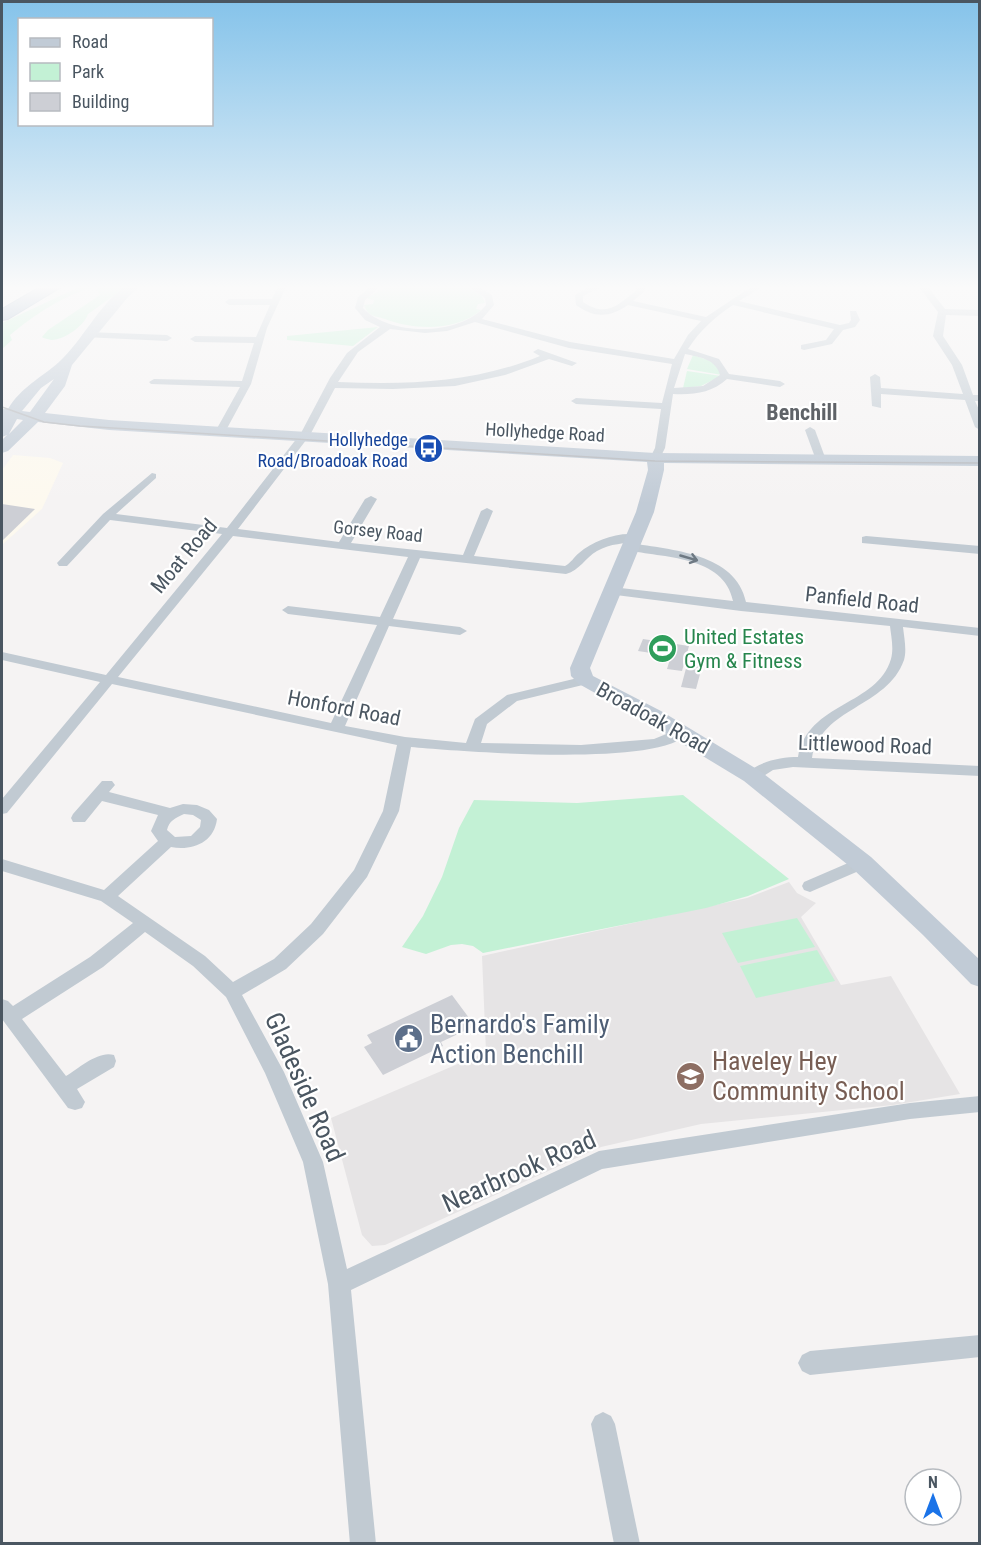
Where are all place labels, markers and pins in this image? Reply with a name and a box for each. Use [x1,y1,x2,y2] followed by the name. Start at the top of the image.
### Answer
[257,429,408,471] place label: Hollyhedge Road/Broadoak Road
[413,433,445,465] bus stop icon: Hollyhedge Road/Broadoak Road
[684,625,804,673] place label: United Estates Gym & Fitness
[647,633,679,665] sports icon: United Estates Gym & Fitness
[430,1009,610,1069] place label: Bernardo's Family Action Benchill
[393,1023,425,1055] public building icon: Bernardo's Family Action Benchill
[712,1046,905,1106] place label: Haveley Hey Community School
[675,1060,707,1092] school or university icon: Haveley Hey Community School

